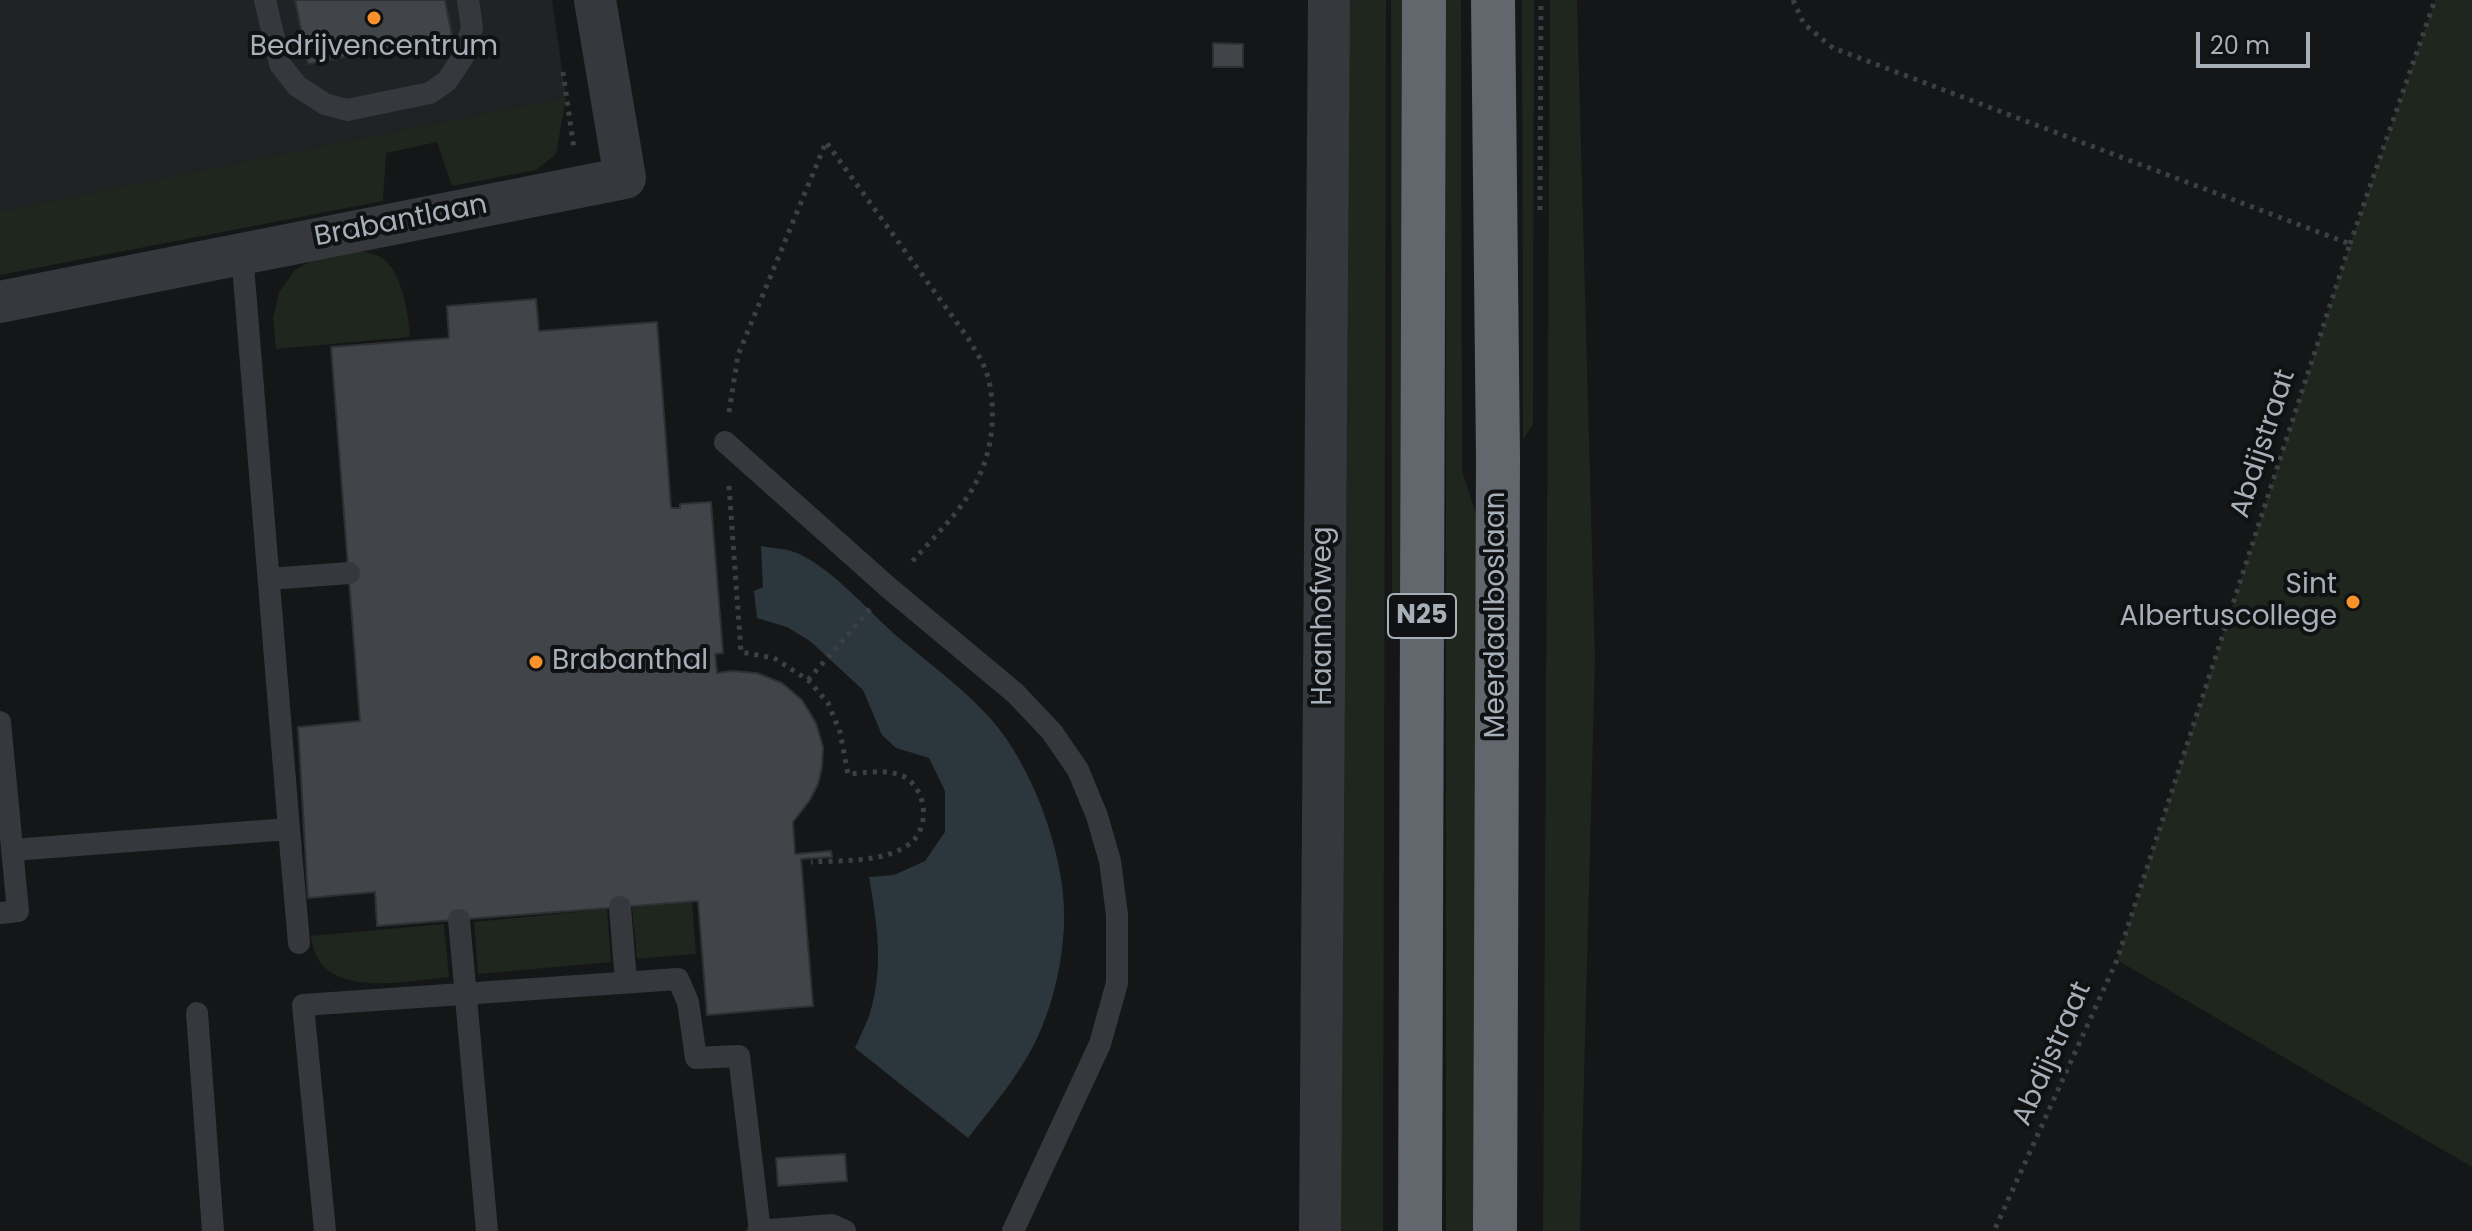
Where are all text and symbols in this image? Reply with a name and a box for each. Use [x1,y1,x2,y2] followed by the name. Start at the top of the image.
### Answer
[365,9,383,27] marker: Bedrijvencentrum
[2200,16,2314,66] scale bar
[2210,29,2270,62] text: 20 m
[250,31,498,65] place label: Bedrijvencentrum
[312,189,490,255] street label: Brabantlaan
[2224,366,2304,522] street label: Abdijstraat
[1480,491,1514,739] street label: Meerdaalboslaan
[1307,526,1341,706] street label: Haanhofweg
[2119,569,2337,635] place label: Sint Albertuscollege
[2344,593,2362,611] marker: Sint Albertuscollege
[1388,594,1456,638] road number: N25
[552,645,708,679] place label: Brabanthal
[527,653,545,671] marker: Brabanthal
[2006,977,2100,1131] street label: Abdijstraat

